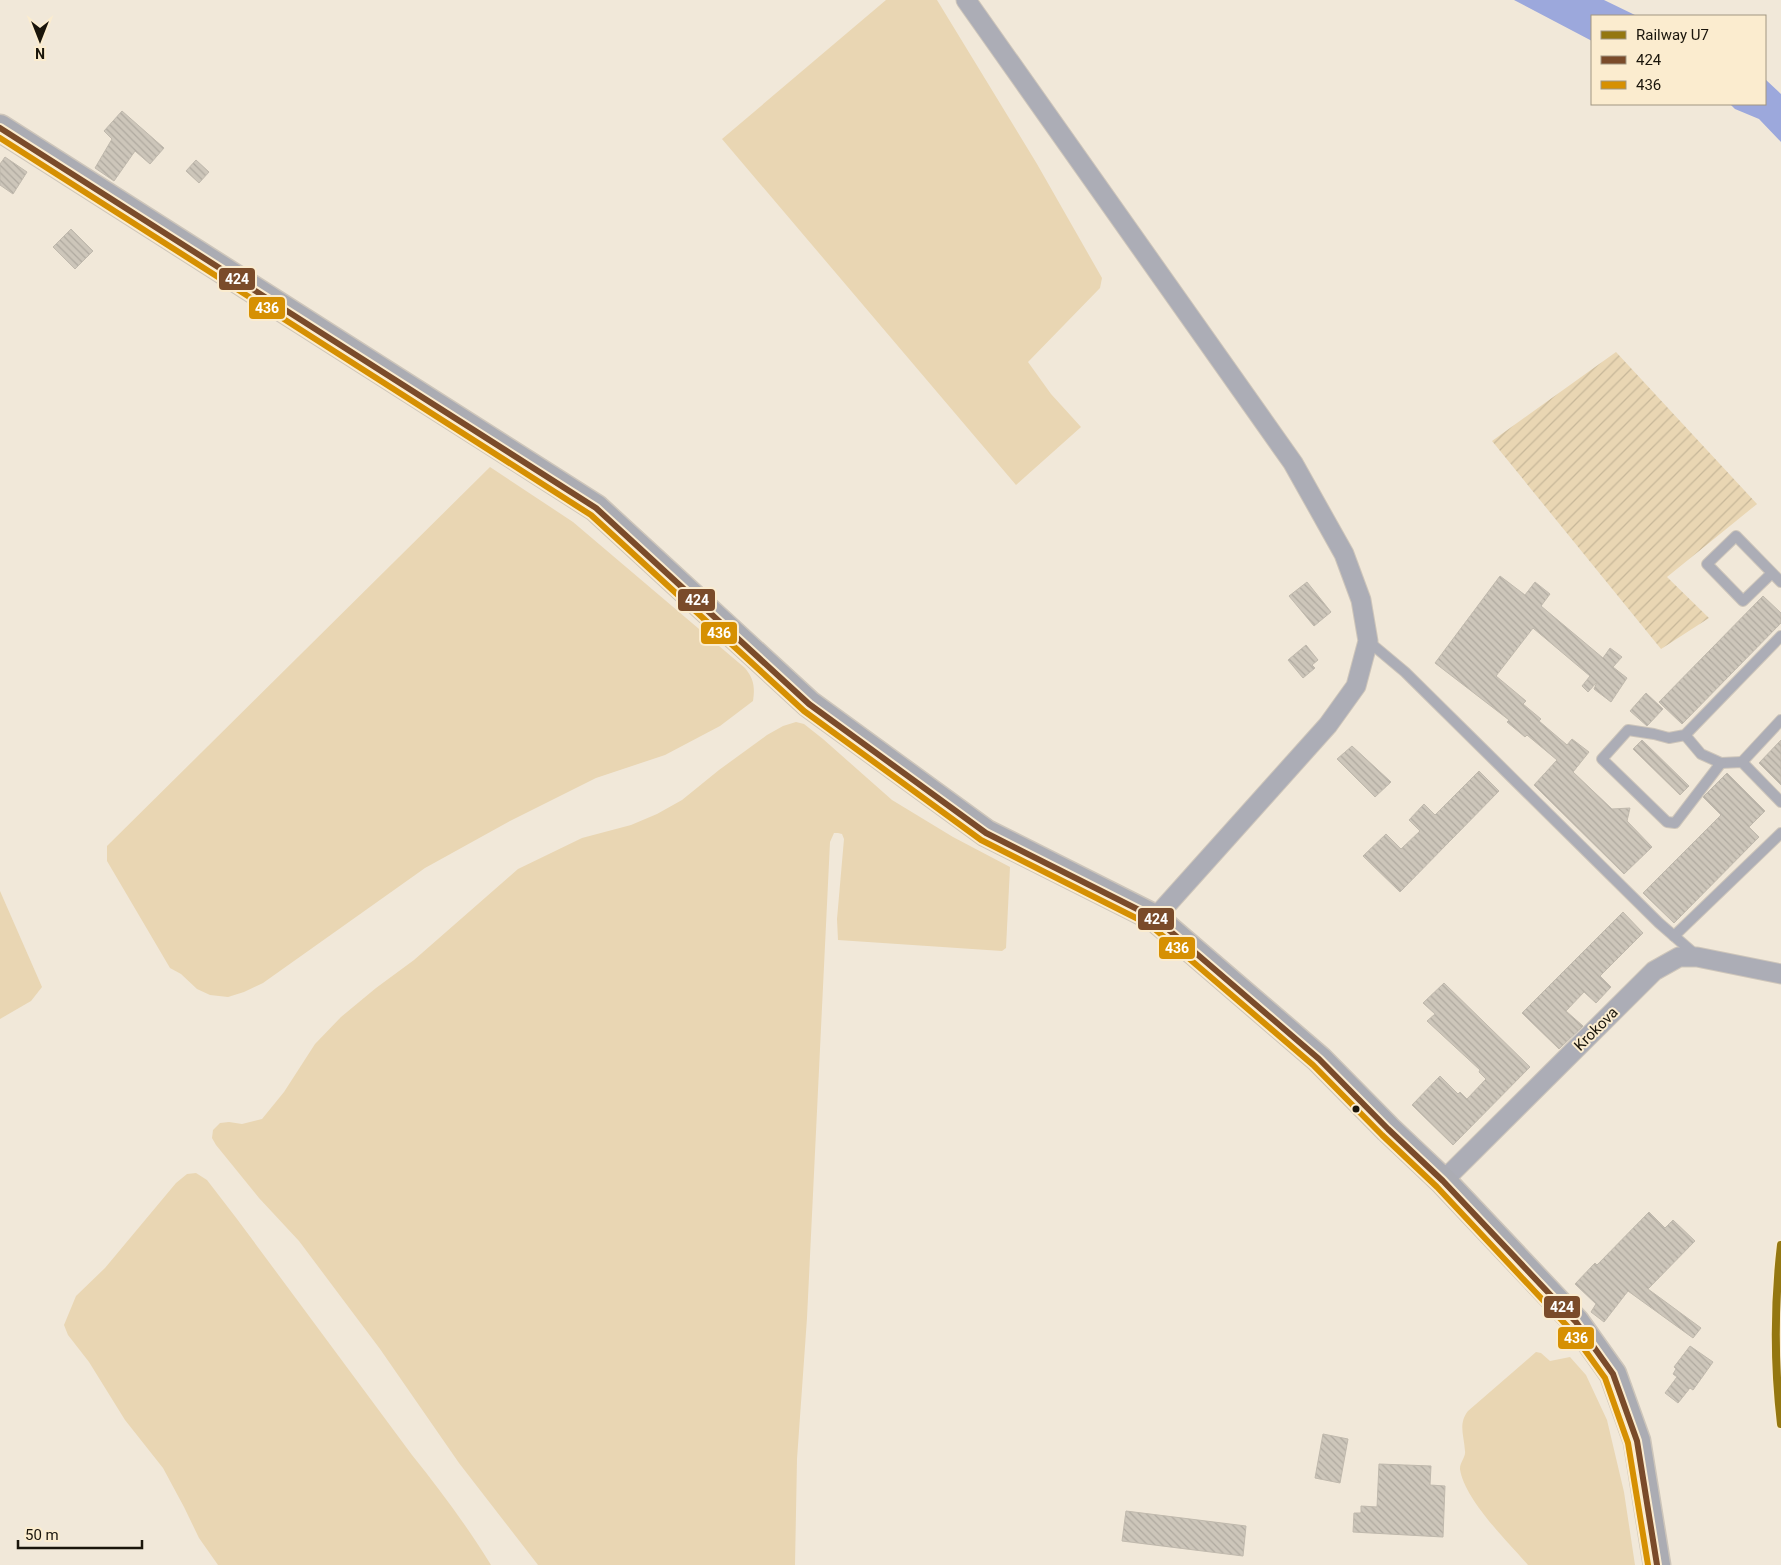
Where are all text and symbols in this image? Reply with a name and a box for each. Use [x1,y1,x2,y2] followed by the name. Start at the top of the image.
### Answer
[15,15,65,65] north arrow
[1591,15,1766,105] legend
[1636,26,1709,44] text: Railway U7
[35,45,45,61] text: N
[1636,51,1662,69] text: 424
[1636,76,1661,94] text: 436
[218,267,256,291] line badge: 424
[225,271,249,287] text: 424
[248,296,286,320] line badge: 436
[255,300,279,316] text: 436
[677,588,716,612] line badge: 424
[685,592,709,608] text: 424
[700,621,738,645] line badge: 436
[707,625,731,641] text: 436
[1137,907,1175,931] line badge: 424
[1144,911,1168,927] text: 424
[1158,936,1196,960] line badge: 436
[1165,940,1189,956] text: 436
[1570,1003,1622,1055] street label: Krokova
[1351,1104,1361,1114] unlabelled marker
[1543,1295,1581,1319] line badge: 424
[1550,1299,1574,1315] text: 424
[1557,1326,1595,1350] line badge: 436
[1564,1330,1588,1346] text: 436
[18,1518,141,1550] scale bar
[25,1526,59,1544] text: 50 m

